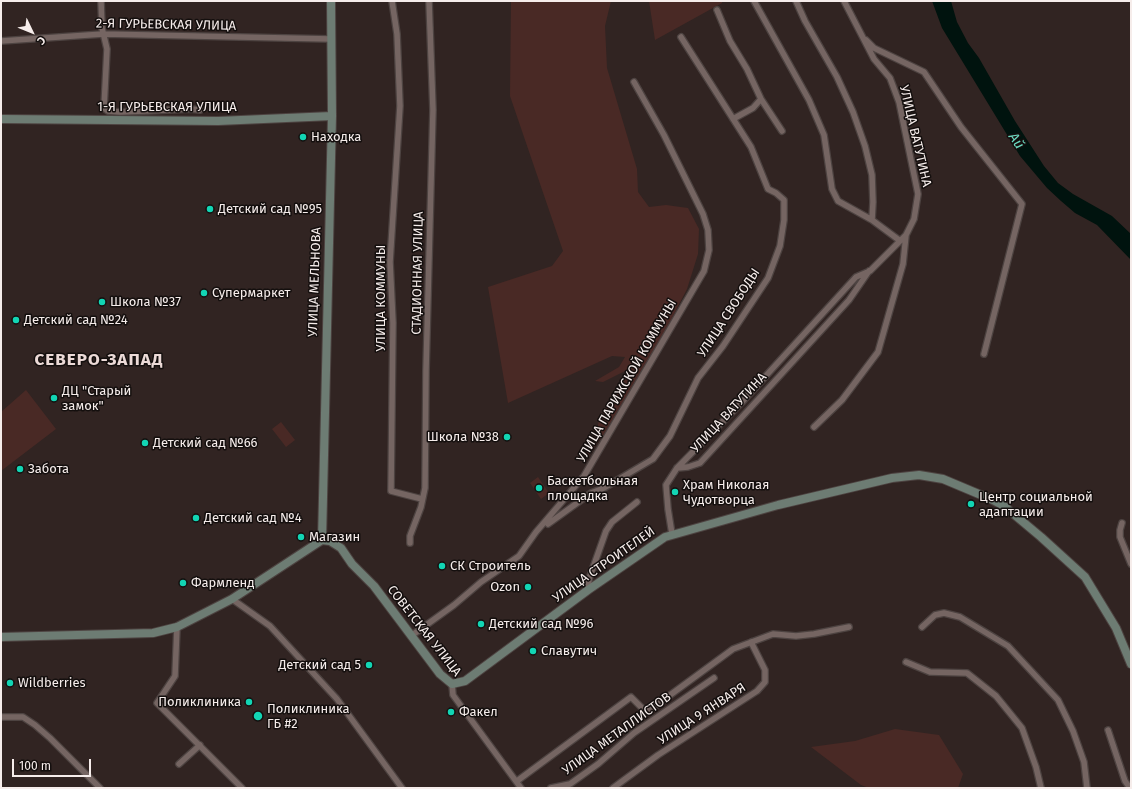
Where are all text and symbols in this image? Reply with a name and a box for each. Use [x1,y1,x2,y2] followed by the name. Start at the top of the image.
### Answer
[12,12,52,52] north arrow
[96,16,236,34] street label: 2-Я ГУРЬЕВСКАЯ УЛИЦА
[34,34,48,47] text: С
[896,84,934,188] street label: УЛИЦА ВАТУТИНА
[97,99,237,115] street label: 1-Я ГУРЬЕВСКАЯ УЛИЦА
[311,129,361,145] place label: Находка
[1005,130,1027,152] water label: Ай
[298,132,308,142] marker: Находка
[218,201,322,217] place label: Детский сад №95
[205,204,215,214] marker: Детский сад №95
[409,211,427,335] street label: СТАДИОННАЯ УЛИЦА
[305,227,325,337] street label: УЛИЦА МЕЛЬНОВА
[373,245,389,351] street label: УЛИЦА КОММУНЫ
[694,266,764,360] street label: УЛИЦА СВОБОДЫ
[212,285,290,301] place label: Супермаркет
[199,288,209,298] marker: Супермаркет
[110,294,181,310] place label: Школа №37
[97,297,107,307] marker: Школа №37
[574,297,680,465] street label: УЛИЦА ПАРИЖСКОЙ КОММУНЫ
[24,312,128,328] place label: Детский сад №24
[11,315,21,325] marker: Детский сад №24
[35,350,163,370] district label: СЕВЕРО-ЗАПАД
[688,370,770,456] street label: УЛИЦА ВАТУТИНА
[62,383,131,414] place label: ДЦ "Старый замок"
[49,393,59,403] marker: ДЦ "Старый замок"
[427,429,499,445] place label: Школа №38
[502,432,512,442] marker: Школа №38
[153,435,258,451] place label: Детский сад №66
[140,438,150,448] marker: Детский сад №66
[28,461,69,477] place label: Забота
[15,464,25,474] marker: Забота
[547,473,638,504] place label: Баскетбольная площадка
[683,477,769,508] place label: Храм Николая Чудотворца
[534,483,544,493] marker: Баскетбольная площадка
[670,487,680,497] marker: Храм Николая Чудотворца
[979,489,1093,520] place label: Центр социальной адаптации
[966,499,976,509] marker: Центр социальной адаптации
[204,510,302,526] place label: Детский сад №4
[191,513,201,523] marker: Детский сад №4
[550,524,658,606] street label: УЛИЦА СТРОИТЕЛЕЙ
[309,529,360,545] place label: Магазин
[296,532,306,542] marker: Магазин
[450,558,531,574] place label: СК Строитель
[437,561,447,571] marker: СК Строитель
[191,575,255,591] place label: Фармленд
[178,578,188,588] marker: Фармленд
[490,579,520,595] place label: Ozon
[384,582,464,680] street label: СОВЕТСКАЯ УЛИЦА
[523,582,533,592] marker: Ozon
[489,616,593,632] place label: Детский сад №96
[476,619,486,629] marker: Детский сад №96
[541,643,597,659] place label: Славутич
[528,646,538,656] marker: Славутич
[278,657,361,673] place label: Детский сад 5
[364,660,374,670] marker: Детский сад 5
[18,675,86,691] place label: Wildberries
[5,678,15,688] marker: Wildberries
[655,680,749,748] street label: УЛИЦА 9 ЯНВАРЯ
[560,689,674,779] street label: УЛИЦА МЕТАЛЛИСТОВ
[158,694,241,710] place label: Поликлиника
[244,697,254,707] marker: Поликлиника
[267,701,350,732] place label: Поликлиника ГБ #2
[459,704,498,720] place label: Факел
[446,707,456,717] marker: Факел
[252,710,264,722] marker: Поликлиника ГБ #2
[14,751,93,777] scale bar
[19,759,51,773] text: 100 m

